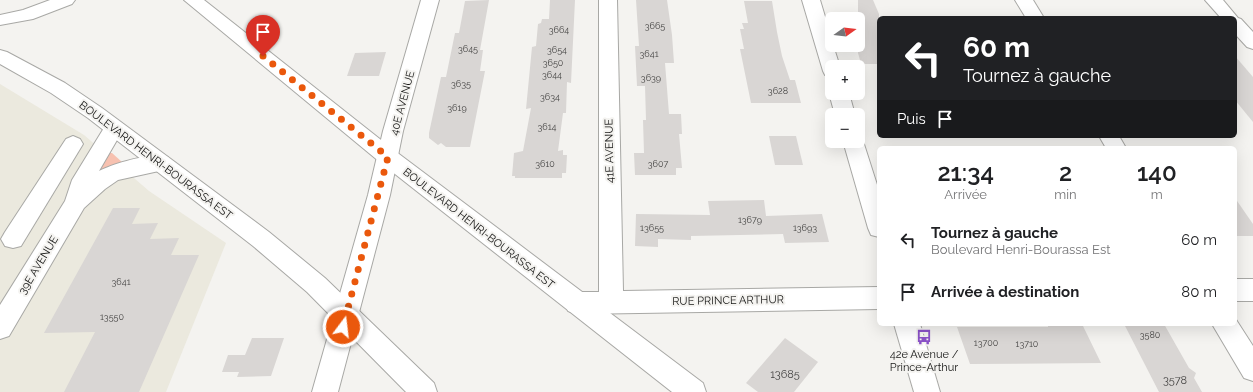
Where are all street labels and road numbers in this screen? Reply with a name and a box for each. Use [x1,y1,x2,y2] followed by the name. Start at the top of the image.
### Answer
[388,69,417,137] street label: 40E AVENUE
[77,98,235,222] street label: BOULEVARD HENRI-BOURASSA EST
[602,118,617,183] street label: 41E AVENUE
[400,165,557,292] street label: BOULEVARD HENRI-BOURASSA EST
[16,233,61,297] street label: 39E AVENUE
[672,293,784,308] street label: RUE PRINCE ARTHUR

